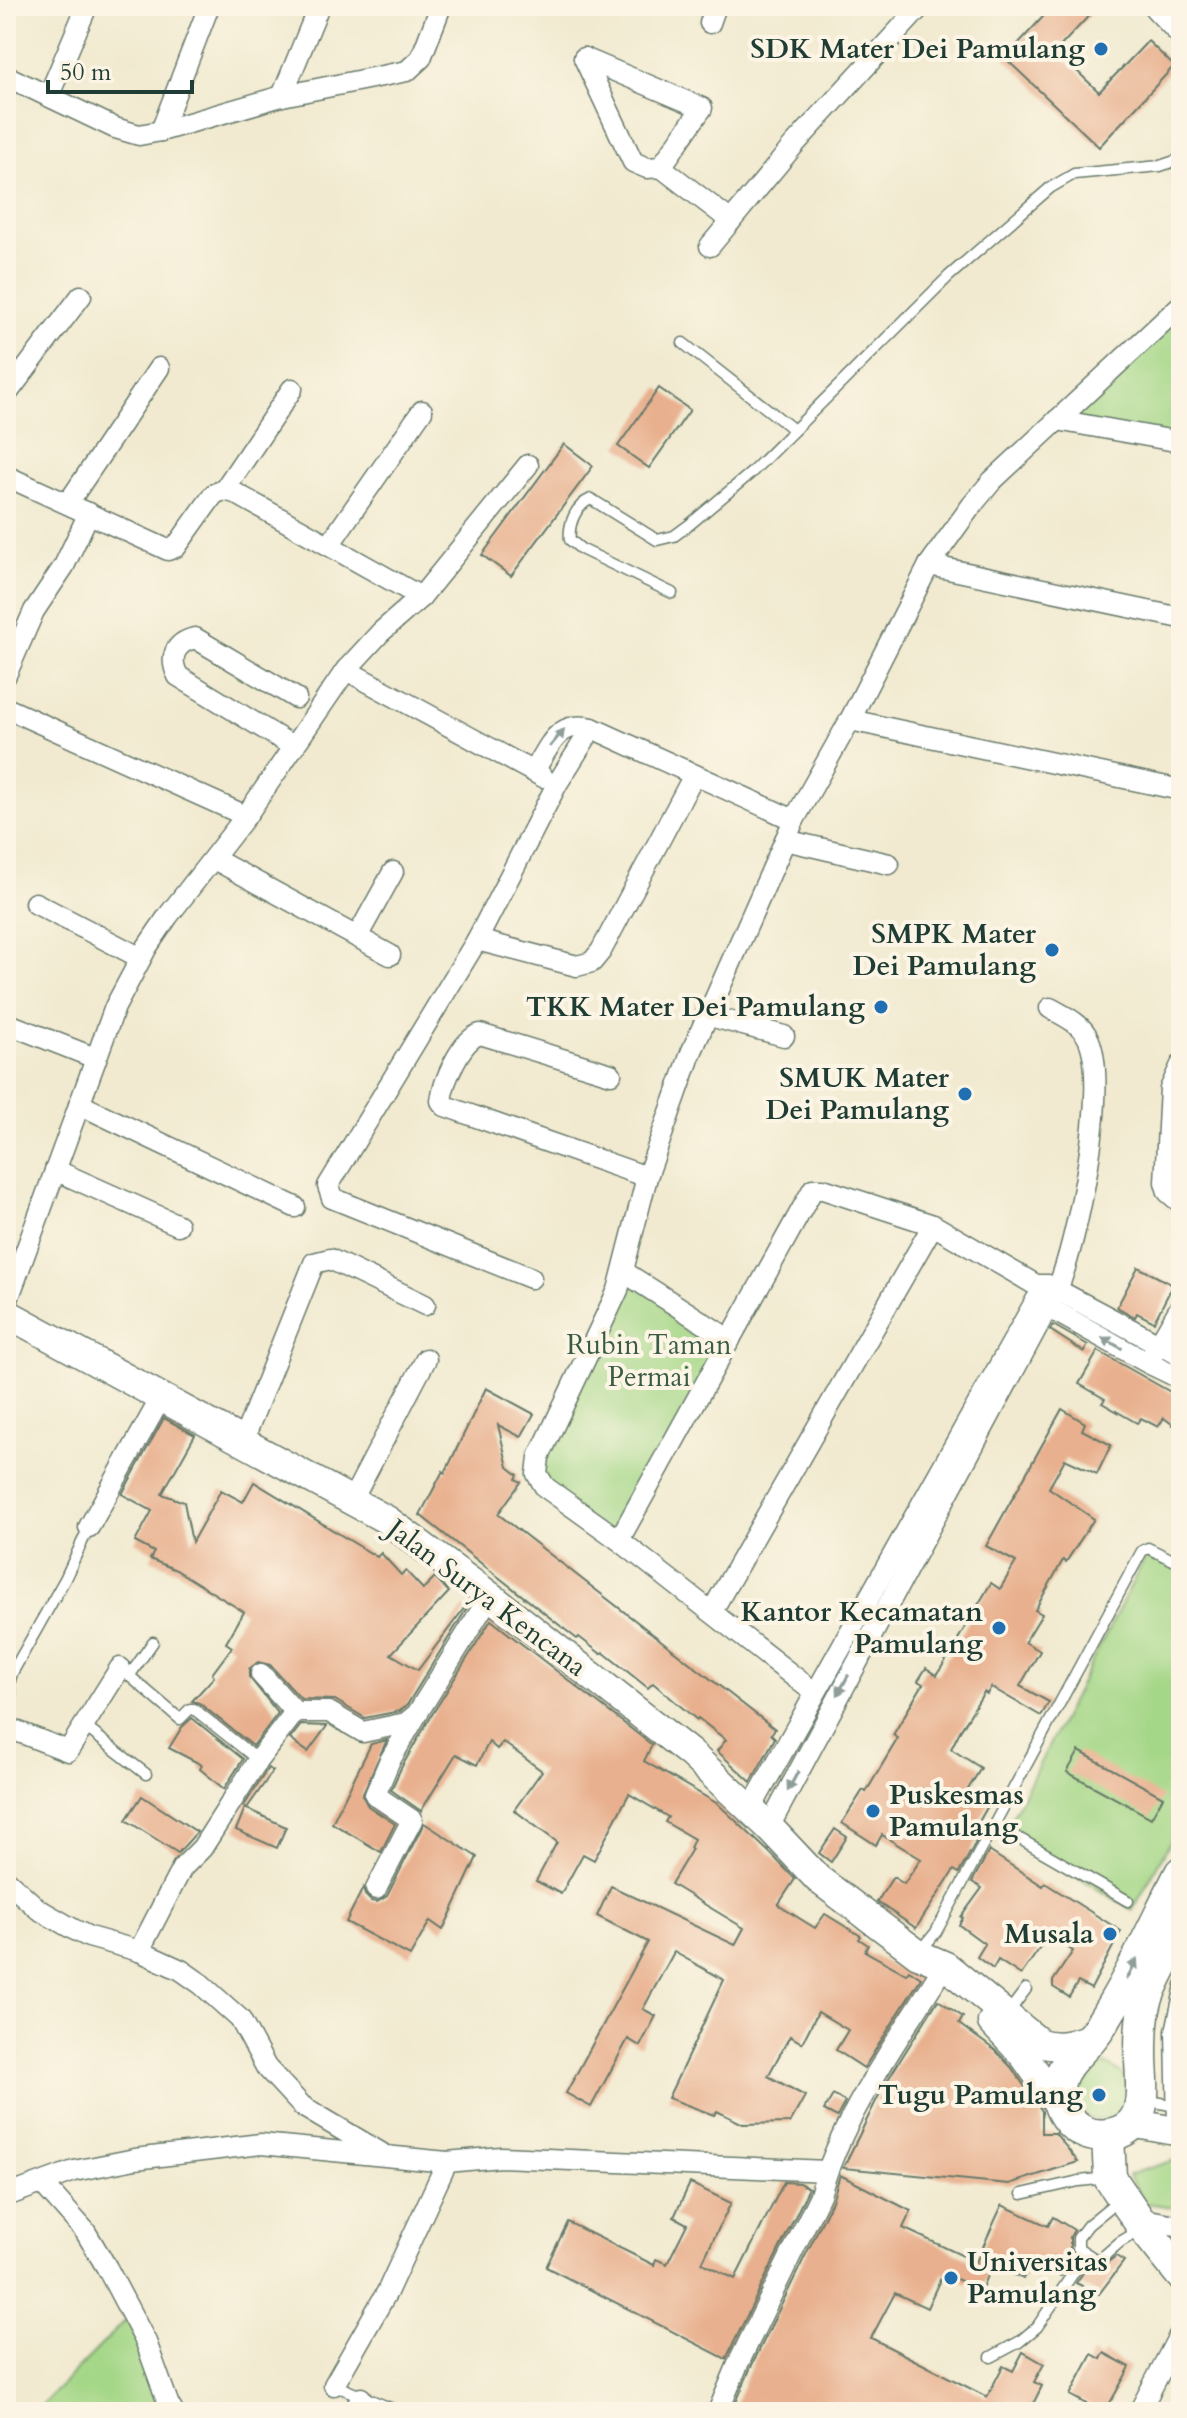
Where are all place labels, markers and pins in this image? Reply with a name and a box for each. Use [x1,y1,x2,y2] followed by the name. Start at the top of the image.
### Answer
[750,30,1085,68] place label: SDK Mater Dei Pamulang
[1092,40,1110,58] marker: SDK Mater Dei Pamulang
[852,915,1037,985] place label: SMPK Mater Dei Pamulang
[1043,941,1061,959] marker: SMPK Mater Dei Pamulang
[526,988,865,1026] place label: TKK Mater Dei Pamulang
[872,998,890,1016] marker: TKK Mater Dei Pamulang
[765,1059,950,1129] place label: SMUK Mater Dei Pamulang
[956,1085,974,1103] marker: SMUK Mater Dei Pamulang
[740,1593,983,1663] place label: Kantor Kecamatan Pamulang
[990,1619,1008,1637] marker: Kantor Kecamatan Pamulang
[889,1776,1024,1846] place label: Puskesmas Pamulang
[864,1802,882,1820] marker: Puskesmas Pamulang
[1004,1915,1094,1953] place label: Musala
[1101,1925,1119,1943] marker: Musala
[878,2076,1083,2114] place label: Tugu Pamulang
[1090,2086,1108,2104] marker: Tugu Pamulang
[967,2243,1108,2313] place label: Universitas Pamulang
[942,2269,960,2287] marker: Universitas Pamulang

